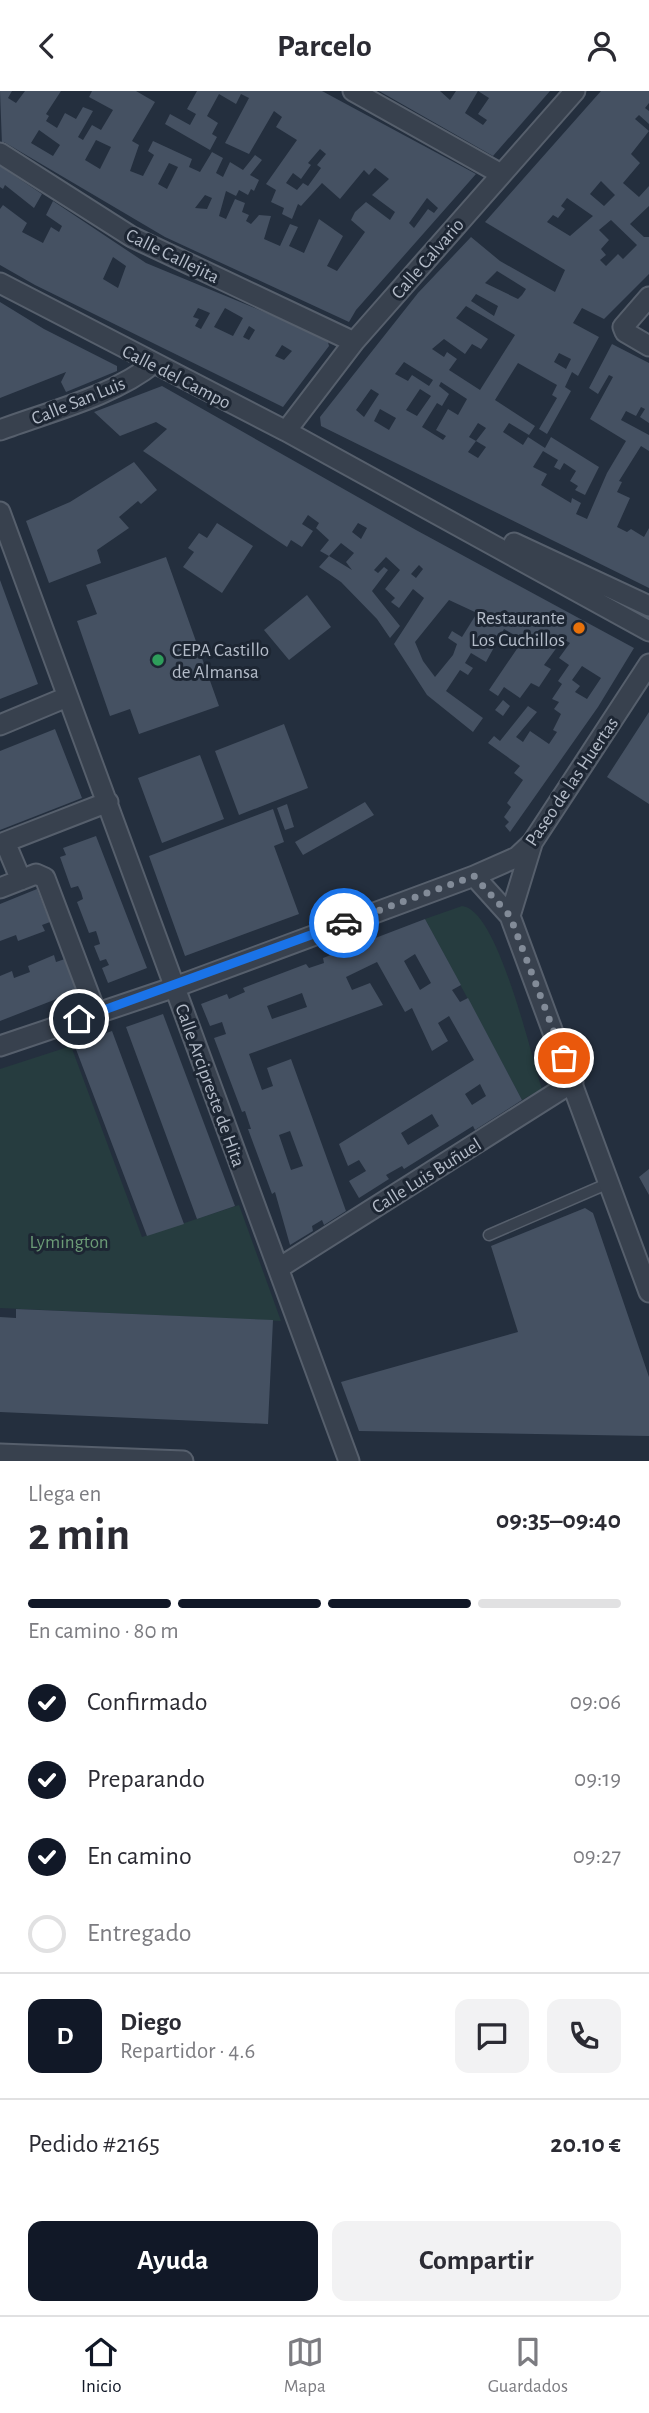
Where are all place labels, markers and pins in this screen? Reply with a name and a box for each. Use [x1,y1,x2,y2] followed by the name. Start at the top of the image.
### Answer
[471,609,565,650] place label: Restaurante Los Cuchillos
[571,620,587,636] marker: Restaurante Los Cuchillos
[172,641,269,682] place label: CEPA Castillo de Almansa
[150,652,166,668] marker: CEPA Castillo de Almansa
[49,989,109,1049] pin
[534,1028,594,1088] pin

